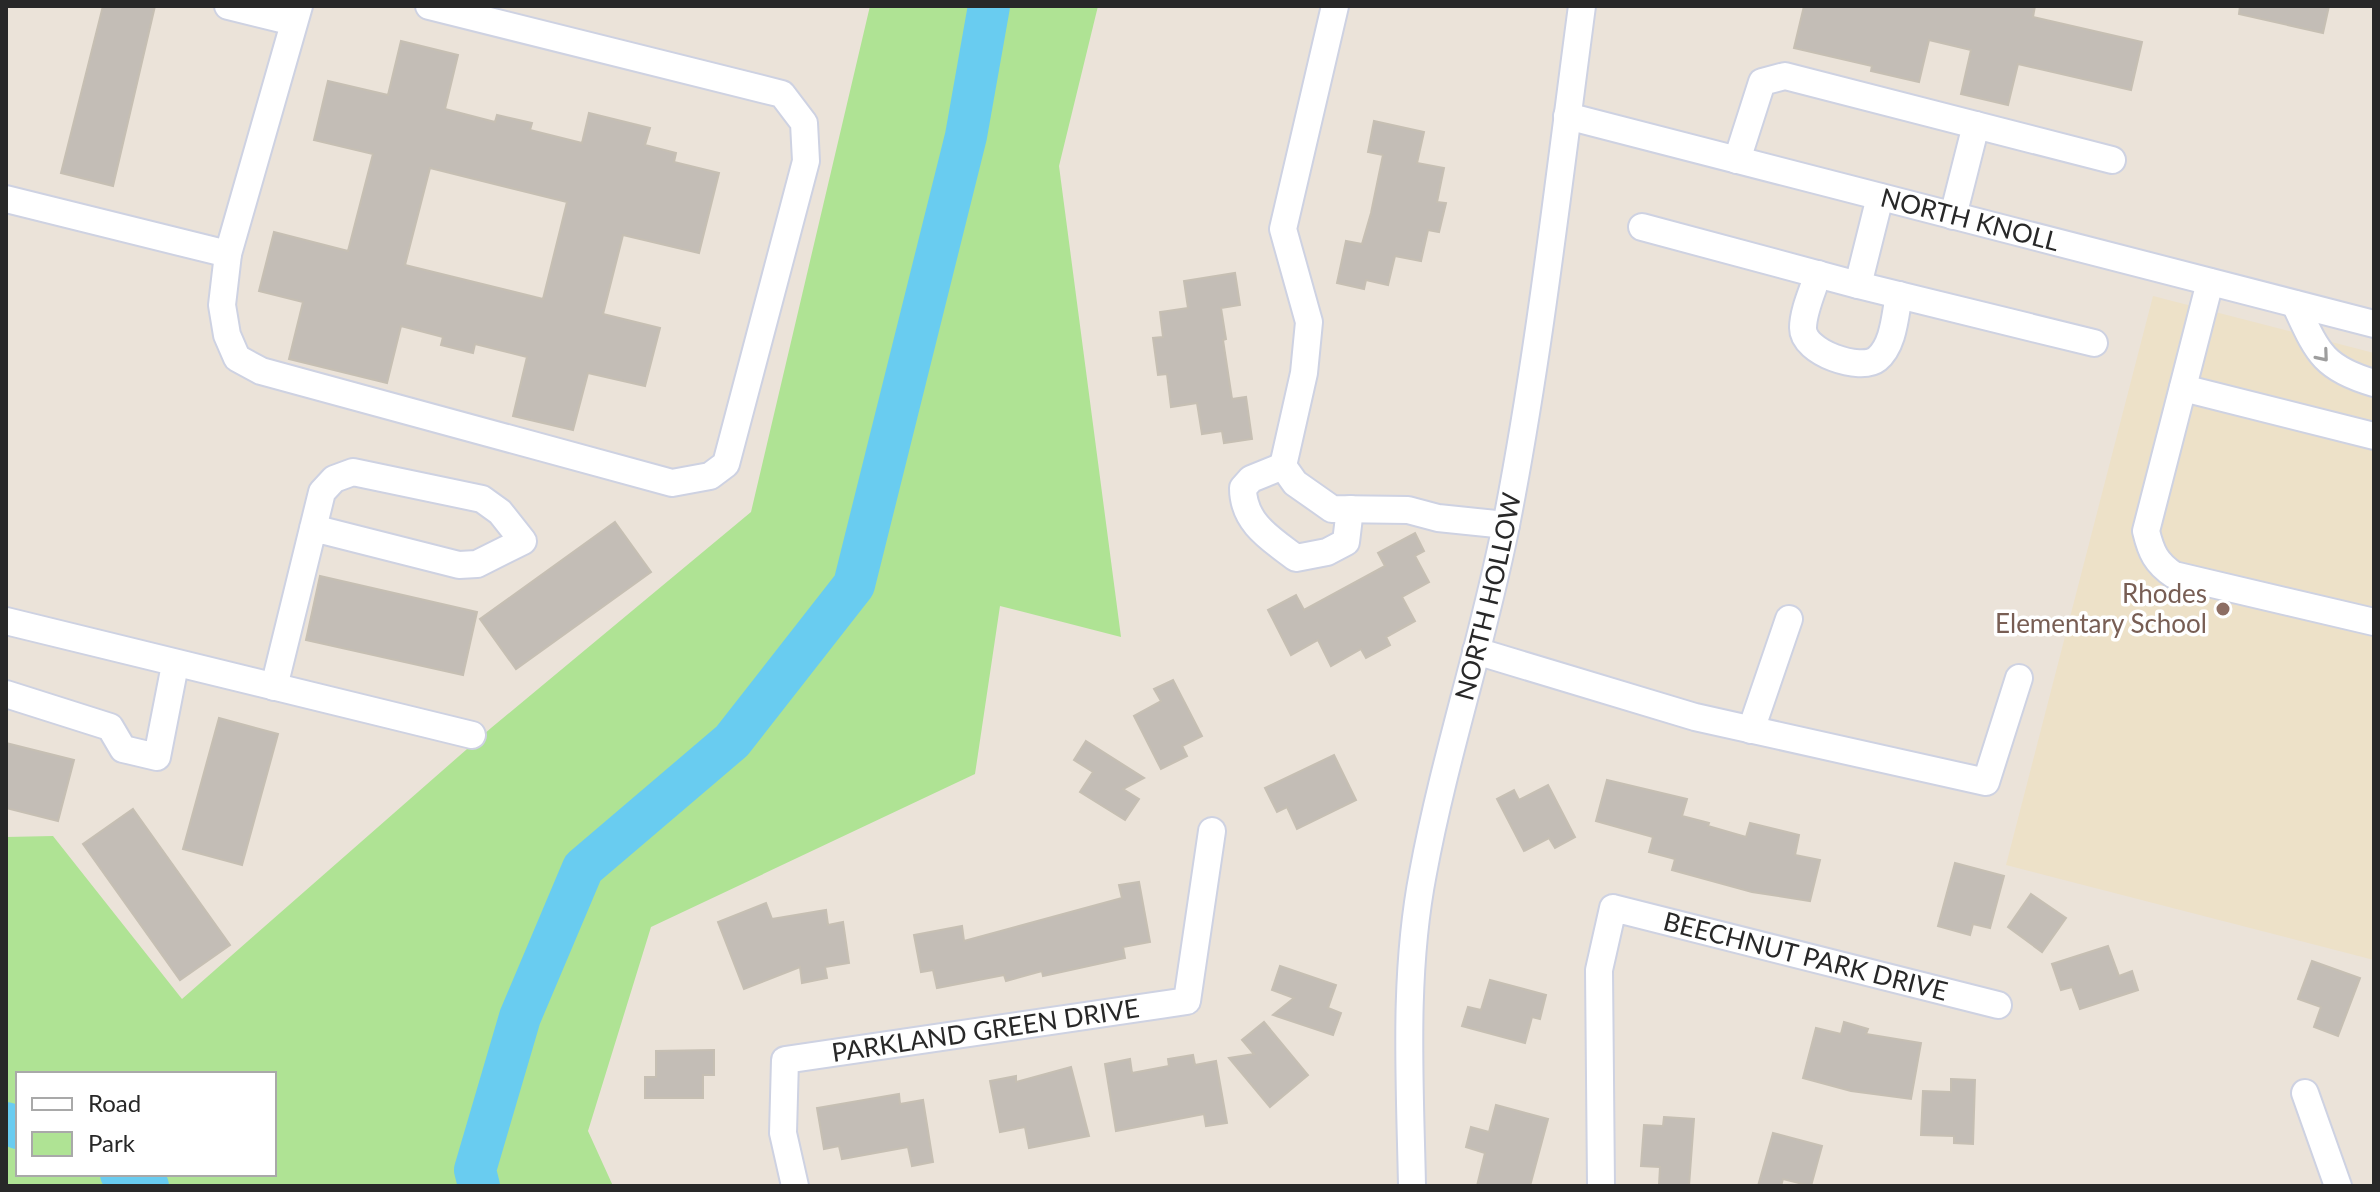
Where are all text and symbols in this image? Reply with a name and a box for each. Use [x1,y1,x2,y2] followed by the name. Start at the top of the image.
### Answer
[1878,181,2063,257] street label: NORTH KNOLL
[2313,346,2328,361] one-way arrow
[1447,490,1527,704] street label: NORTH HOLLOW
[1995,577,2207,639] place label: Rhodes Elementary School
[2214,600,2232,618] marker: Rhodes Elementary School
[1660,904,1951,1007] street label: BEECHNUT PARK DRIVE
[829,991,1141,1068] street label: PARKLAND GREEN DRIVE
[16,1072,276,1176] legend
[88,1088,141,1117] text: Road
[88,1128,136,1157] text: Park

